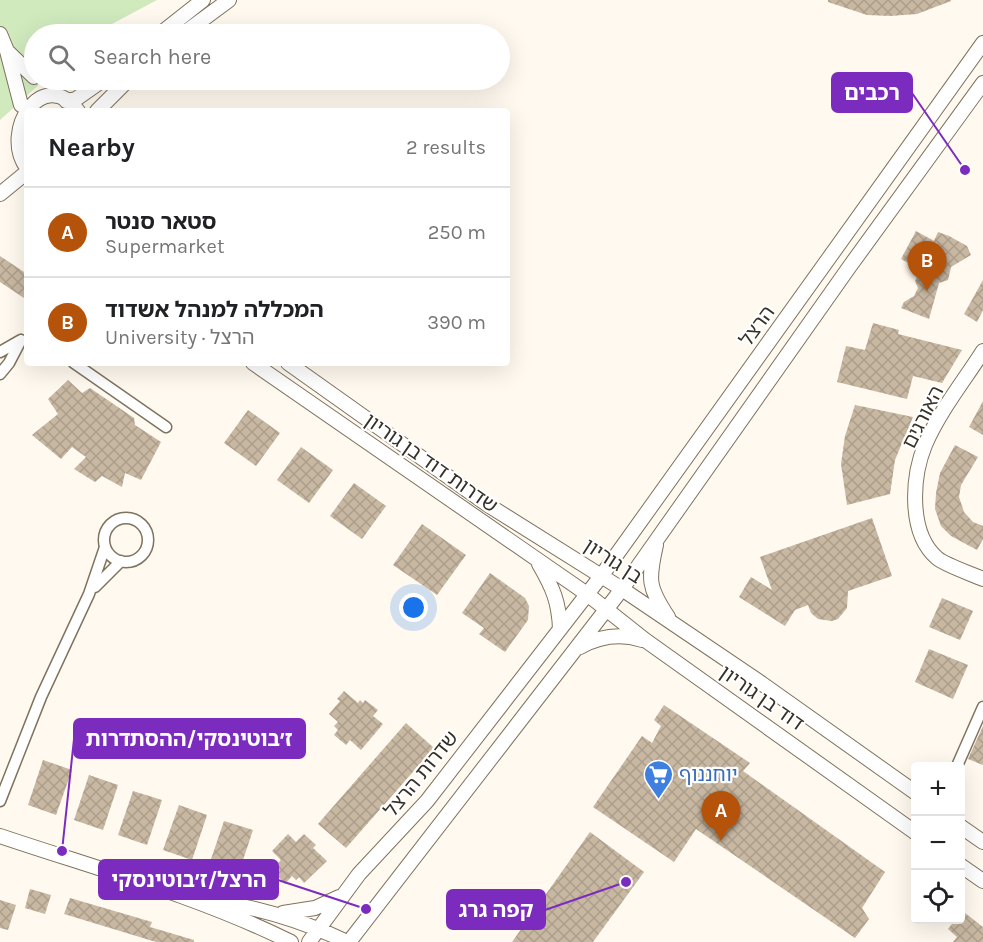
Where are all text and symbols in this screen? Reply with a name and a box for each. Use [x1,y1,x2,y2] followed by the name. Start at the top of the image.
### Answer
[24,24,510,90] search box
[45,41,78,74] icon: search
[93,44,211,70] text: Search here
[832,73,912,112] callout: רכבים
[844,81,900,105] text: רכבים
[48,132,135,163] text: Nearby
[406,136,486,159] text: 2 results
[105,209,217,235] text: סטאר סנטר
[61,221,74,244] text: A
[428,221,486,244] text: 250 m
[105,235,224,258] text: Supermarket
[908,242,946,291] pin: B
[105,297,324,323] text: המכללה למנהל אשדוד
[735,301,779,351] street label: הרצל
[61,311,74,334] text: B
[427,311,486,334] text: 390 m
[105,326,255,349] text: University · הרצל
[897,382,949,452] street label: האורגים
[360,409,502,517] street label: שדרות דוד בן גוריון
[579,534,647,588] street label: בן גוריון
[399,593,428,622] your location
[715,661,809,735] street label: דוד בן גוריון
[74,719,305,758] callout: ז׳בוטינסקי/ההסתדרות
[379,726,463,822] street label: שדרות הרצל
[85,727,293,751] text: ז׳בוטינסקי/ההסתדרות
[642,758,674,800] supermarket icon: יוחננוף
[911,762,965,924] map controls
[911,762,965,816] button: +
[679,763,738,786] place label: יוחננוף
[702,792,740,841] pin: A
[911,816,965,870] button: −
[99,860,278,899] callout: הרצל/ז׳בוטינסקי
[111,868,267,892] text: הרצל/ז׳בוטינסקי
[911,870,965,924] button: locate
[447,890,545,929] callout: קפה גרג
[459,898,534,922] text: קפה גרג

